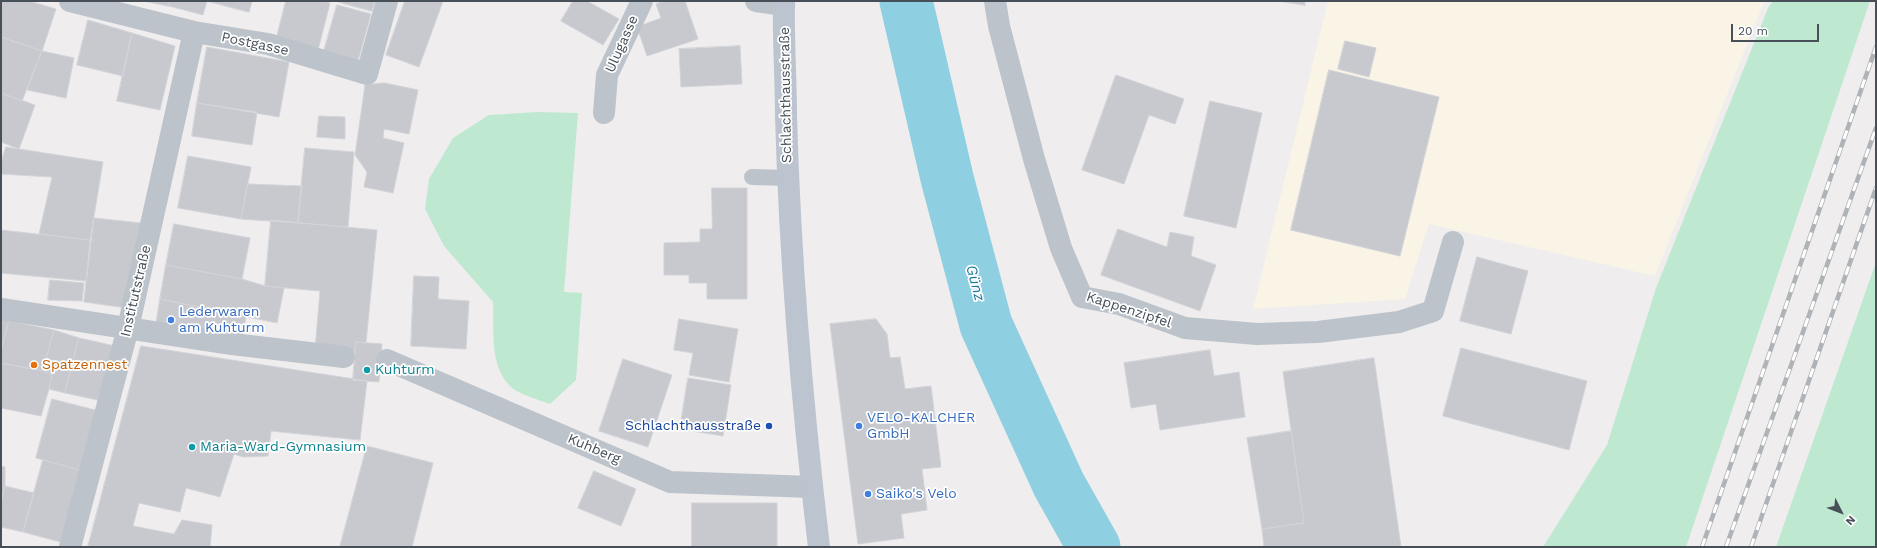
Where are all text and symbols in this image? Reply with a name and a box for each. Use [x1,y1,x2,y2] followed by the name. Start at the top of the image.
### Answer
[602,13,642,75] street label: Ulugasse
[1733,16,1821,42] scale bar
[1738,24,1768,38] text: 20 m
[776,27,796,163] street label: Schlachthausstraße
[220,29,290,59] street label: Postgasse
[117,244,155,338] street label: Institutstraße
[962,263,988,303] water label: Günz
[1084,288,1174,332] street label: Kappenzipfel
[179,304,265,336] place label: Lederwaren am Kuhturm
[166,315,176,325] marker: Lederwaren am Kuhturm
[42,357,127,373] place label: Spatzennest
[29,360,39,370] marker: Spatzennest
[375,362,435,378] place label: Kuhturm
[362,365,372,375] marker: Kuhturm
[867,410,975,442] place label: VELO-KALCHER GmbH
[625,418,761,434] place label: Schlachthausstraße
[764,421,774,431] marker: Schlachthausstraße
[854,421,864,431] marker: VELO-KALCHER GmbH
[565,430,623,468] street label: Kuhberg
[200,439,366,455] place label: Maria-Ward-Gymnasium
[187,442,197,452] marker: Maria-Ward-Gymnasium
[876,486,957,502] place label: Saiko's Velo
[863,489,873,499] marker: Saiko's Velo
[1821,492,1861,532] north arrow
[1843,513,1858,528] text: N

